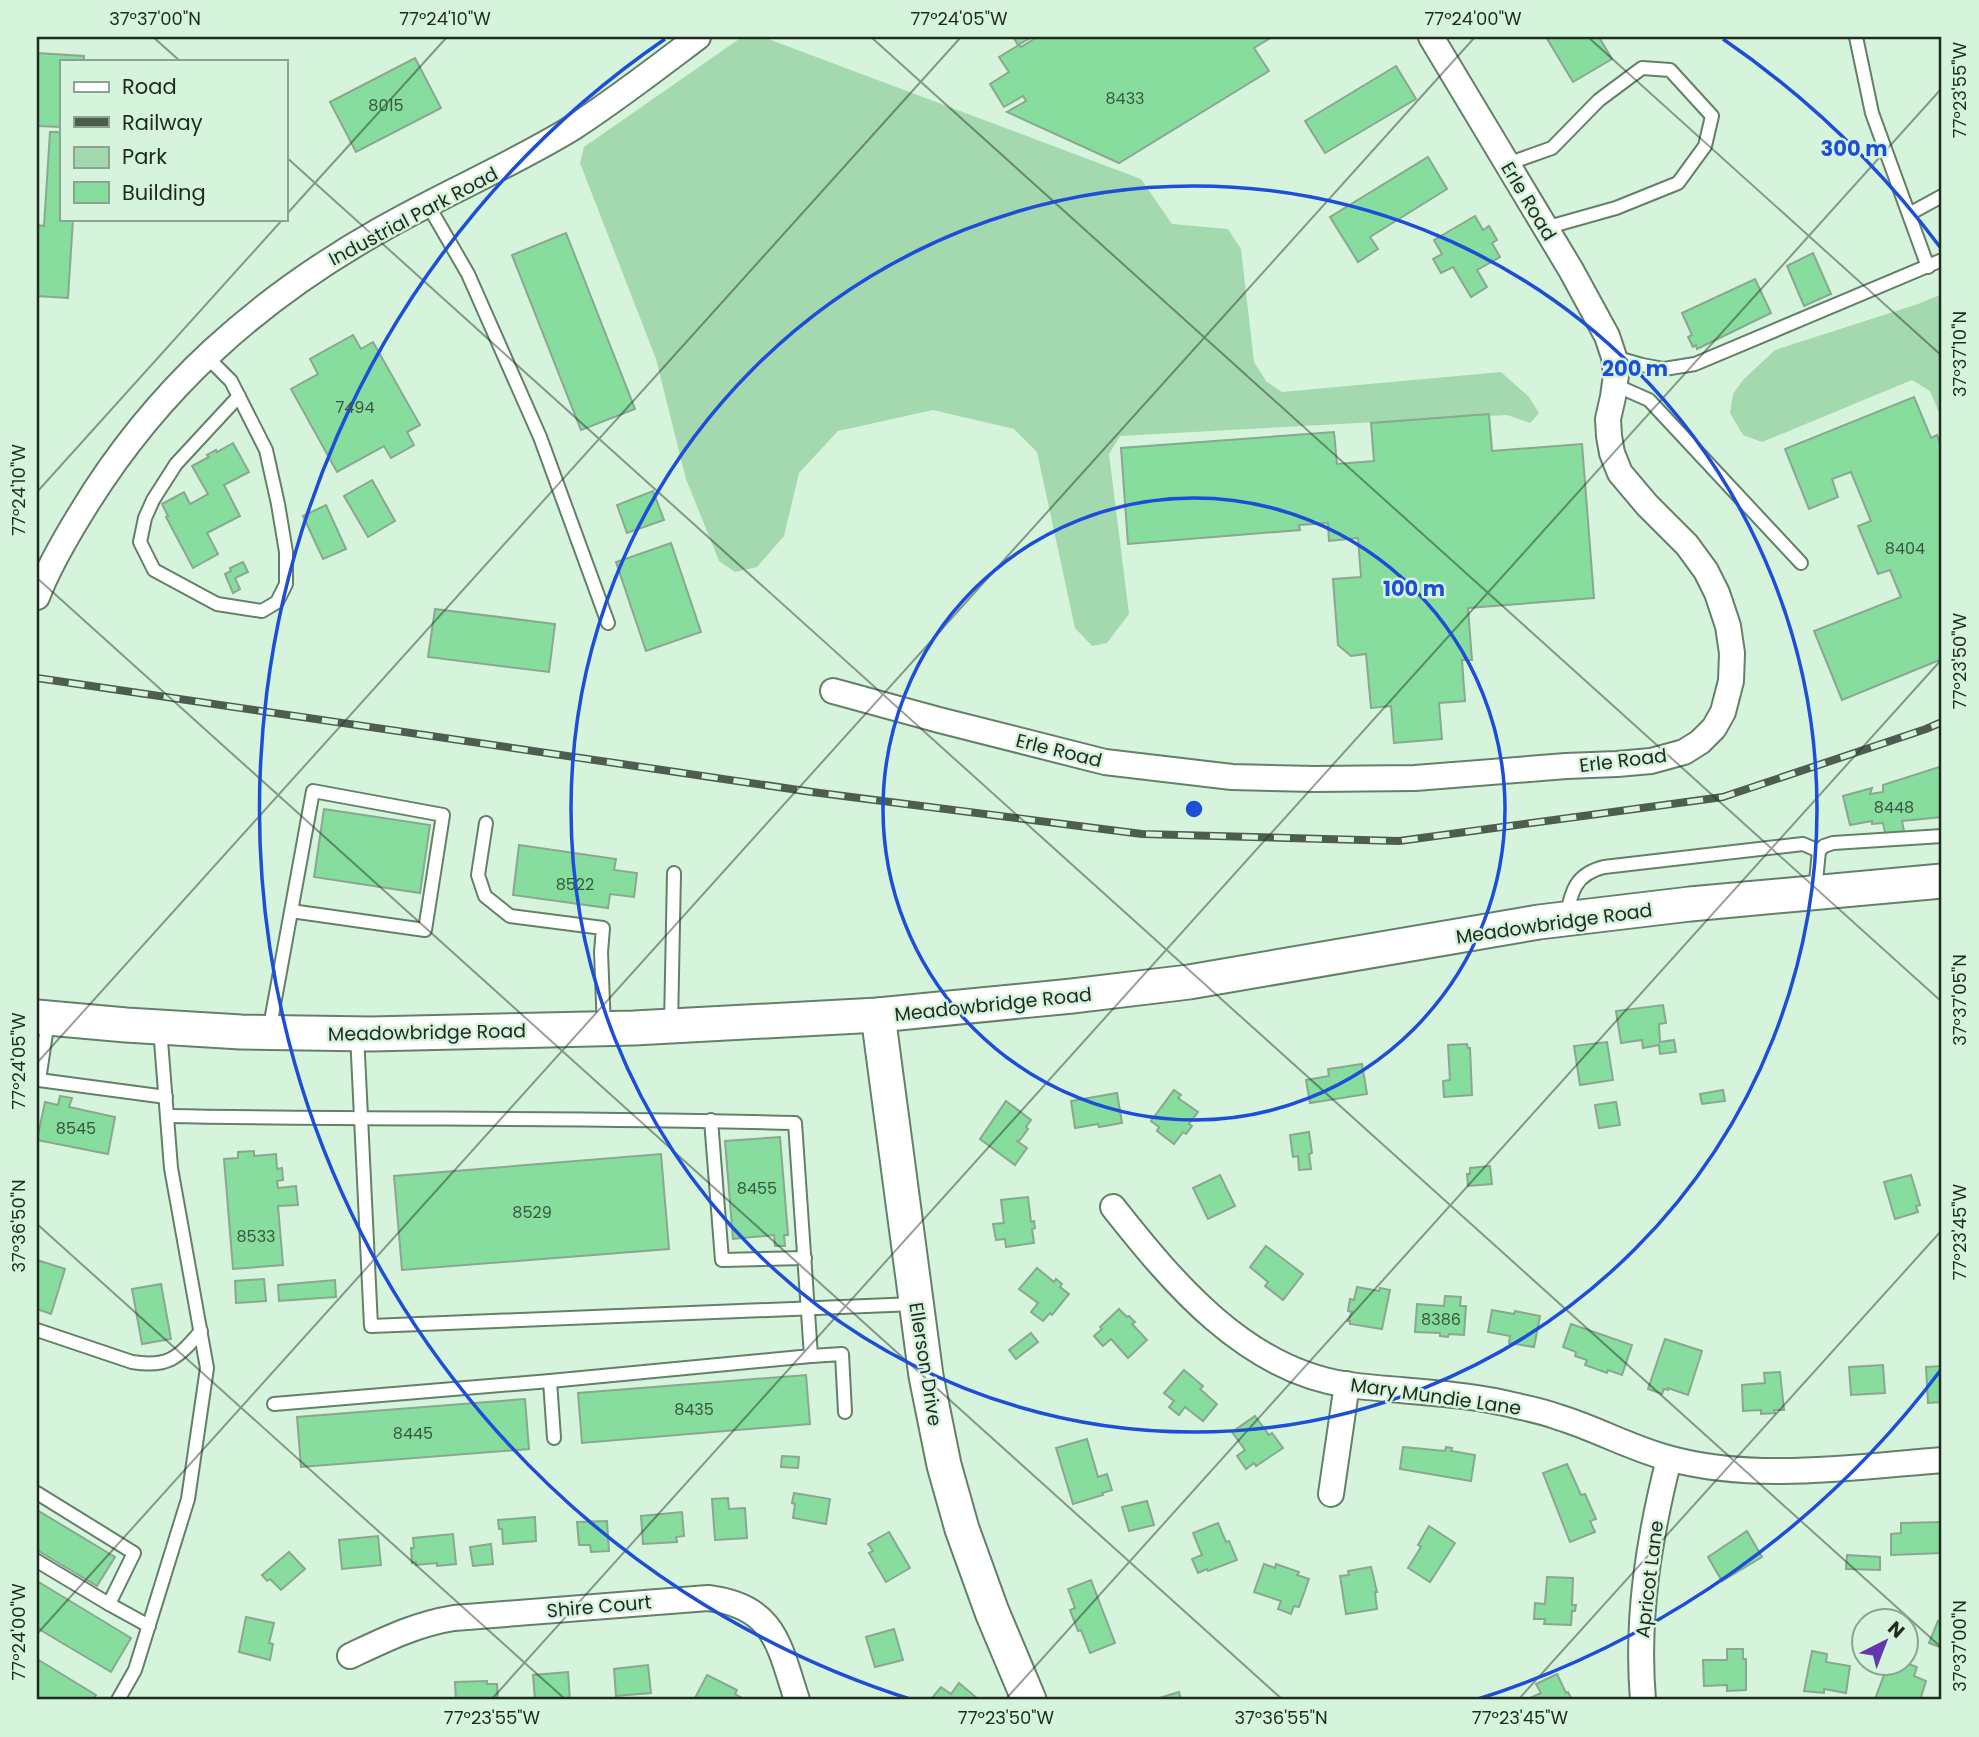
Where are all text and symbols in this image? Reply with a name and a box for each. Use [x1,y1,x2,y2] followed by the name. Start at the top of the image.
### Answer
[109,6,201,31] text: 37°37'00"N
[399,6,491,31] text: 77°24'10"W
[910,6,1008,31] text: 77°24'05"W
[1424,6,1522,31] text: 77°24'00"W
[1947,41,1972,138] text: 77°23'55"W
[60,60,287,220] legend
[122,72,177,101] text: Road
[1105,87,1145,110] house number: 8433
[368,94,404,117] house number: 8015
[122,108,203,137] text: Railway
[1821,134,1887,163] text: 300 m
[122,142,167,171] text: Park
[1494,157,1563,246] street label: Erle Road
[324,160,503,273] street label: Industrial Park Road
[122,178,206,207] text: Building
[1947,311,1972,397] text: 37°37'10"N
[1602,354,1668,383] text: 200 m
[336,396,374,419] house number: 7494
[6,444,31,536] text: 77°24'10"W
[1885,537,1925,560] house number: 8404
[1383,574,1445,603] text: 100 m
[1947,612,1972,709] text: 77°23'50"W
[1013,727,1105,774] street label: Erle Road
[1578,742,1668,779] street label: Erle Road
[1874,796,1914,819] house number: 8448
[1182,797,1206,821] centre of rings
[556,873,594,896] house number: 8522
[1454,896,1654,951] street label: Meadowbridge Road
[1947,954,1972,1046] text: 37°37'05"N
[893,981,1093,1028] street label: Meadowbridge Road
[6,1012,31,1110] text: 77°24'05"W
[328,1017,526,1048] street label: Meadowbridge Road
[56,1117,96,1140] house number: 8545
[737,1177,777,1200] house number: 8455
[6,1179,31,1273] text: 37°36'50"N
[1947,1183,1972,1280] text: 77°23'45"W
[512,1201,552,1224] house number: 8529
[237,1225,276,1248] house number: 8533
[902,1300,949,1428] street label: Ellerson Drive
[1421,1308,1461,1331] house number: 8386
[1349,1371,1523,1422] street label: Mary Mundie Lane
[674,1398,714,1421] house number: 8435
[393,1422,433,1445] house number: 8445
[1629,1519,1670,1639] street label: Apricot Lane
[6,1583,31,1681] text: 77°24'00"W
[546,1588,653,1625] street label: Shire Court
[1947,1600,1972,1692] text: 37°37'00"N
[1850,1608,1920,1678] north arrow
[1882,1615,1910,1645] text: N
[444,1705,541,1730] text: 77°23'55"W
[958,1705,1055,1730] text: 77°23'50"W
[1234,1705,1328,1730] text: 37°36'55"N
[1472,1705,1569,1730] text: 77°23'45"W

